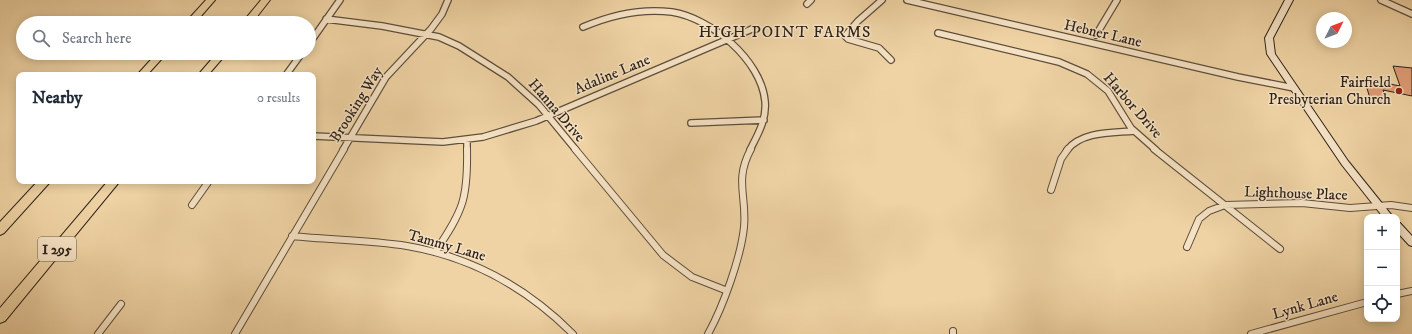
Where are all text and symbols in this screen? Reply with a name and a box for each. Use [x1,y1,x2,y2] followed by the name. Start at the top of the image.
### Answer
[1316,12,1352,48] north arrow
[1062,15,1144,52] street label: Hebner Lane
[16,16,316,60] search box
[699,22,871,42] district label: HIGH POINT FARMS
[30,27,52,49] icon: search
[62,29,131,48] text: Search here
[572,50,653,99] street label: Adaline Lane
[326,62,388,146] street label: Brooking Way
[1099,69,1166,142] street label: Harbor Drive
[1269,73,1392,109] place label: Fairfield Presbyterian Church
[524,75,589,146] street label: Hanna Drive
[1394,86,1404,96] marker: Fairfield Presbyterian Church
[32,87,82,109] text: Nearby
[257,90,300,106] text: 0 results
[1244,182,1348,205] street label: Lighthouse Place
[1364,214,1400,322] map controls
[1364,214,1400,250] button: +
[406,225,488,266] street label: Tammy Lane
[38,237,76,261] road number: I 295
[1364,250,1400,286] button: −
[1364,286,1400,322] button: locate
[1270,287,1340,324] street label: Lynk Lane

